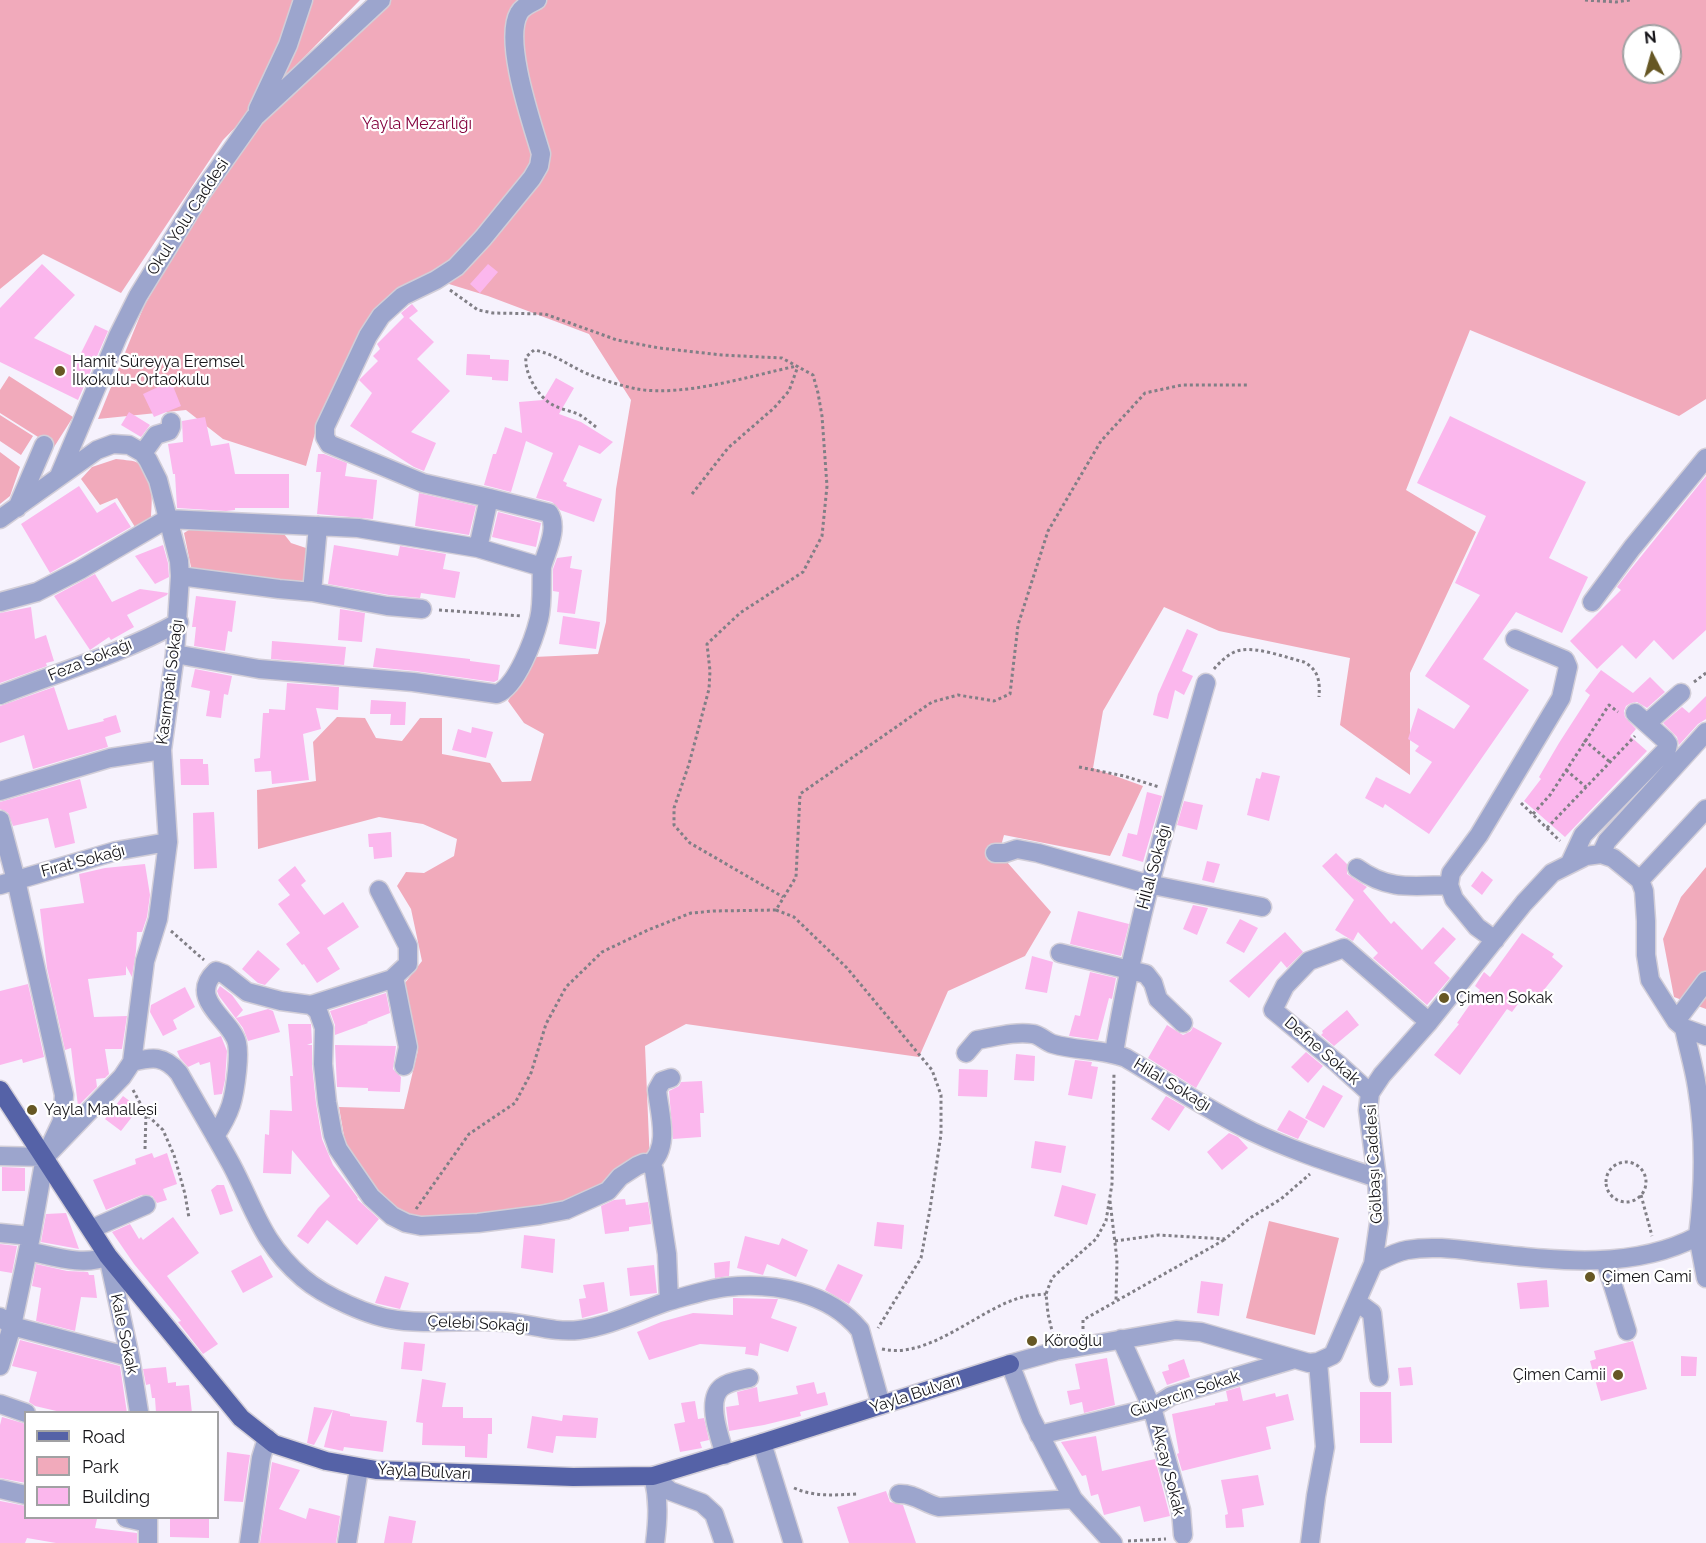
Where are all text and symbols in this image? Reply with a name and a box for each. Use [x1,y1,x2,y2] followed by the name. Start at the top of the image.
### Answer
[1622,24,1682,84] north arrow
[1643,28,1657,48] text: N
[362,114,472,134] park label: Yayla Mezarlığı
[143,155,233,279] street label: Okul Yolu Caddesi
[72,352,244,390] place label: Hamit Süreyya Eremsel İlkokulu-Ortaokulu
[53,364,67,378] marker: Hamit Süreyya Eremsel İlkokulu-Ortaokulu
[153,618,187,746] street label: Kasımpatı Sokağı
[45,634,135,686] street label: Feza Sokağı
[1133,822,1175,912] street label: Hİlal Sokağı
[39,841,127,881] street label: Fırat Sokağı
[1456,988,1553,1008] place label: Çimen Sokak
[1437,991,1451,1005] marker: Çimen Sokak
[1280,1013,1364,1089] street label: Defne Sokak
[1130,1054,1214,1116] street label: Hilal Sokağı
[44,1100,157,1120] place label: Yayla Mahallesi
[25,1103,39,1117] marker: Yayla Mahallesi
[1361,1104,1387,1224] street label: Gölbaşı Caddesi
[1602,1267,1692,1287] place label: Çimen Cami
[1583,1270,1597,1284] marker: Çimen Cami
[106,1292,142,1376] street label: Kale Sokak
[427,1312,529,1336] street label: Çelebi Sokağı
[1044,1331,1102,1351] place label: Köroğlu
[1025,1334,1039,1348] marker: Köroğlu
[1513,1365,1606,1385] place label: Çimen Camii
[1128,1366,1242,1422] street label: Güvercin Sokak
[1611,1368,1625,1382] marker: Çimen Camii
[868,1370,962,1418] street label: Yayla Bulvarı
[24,1411,219,1519] legend
[1147,1422,1189,1518] street label: Akçay Sokak
[82,1426,125,1447] text: Road
[82,1456,119,1477] text: Park
[377,1460,471,1484] street label: Yayla Bulvarı
[82,1486,150,1507] text: Building

